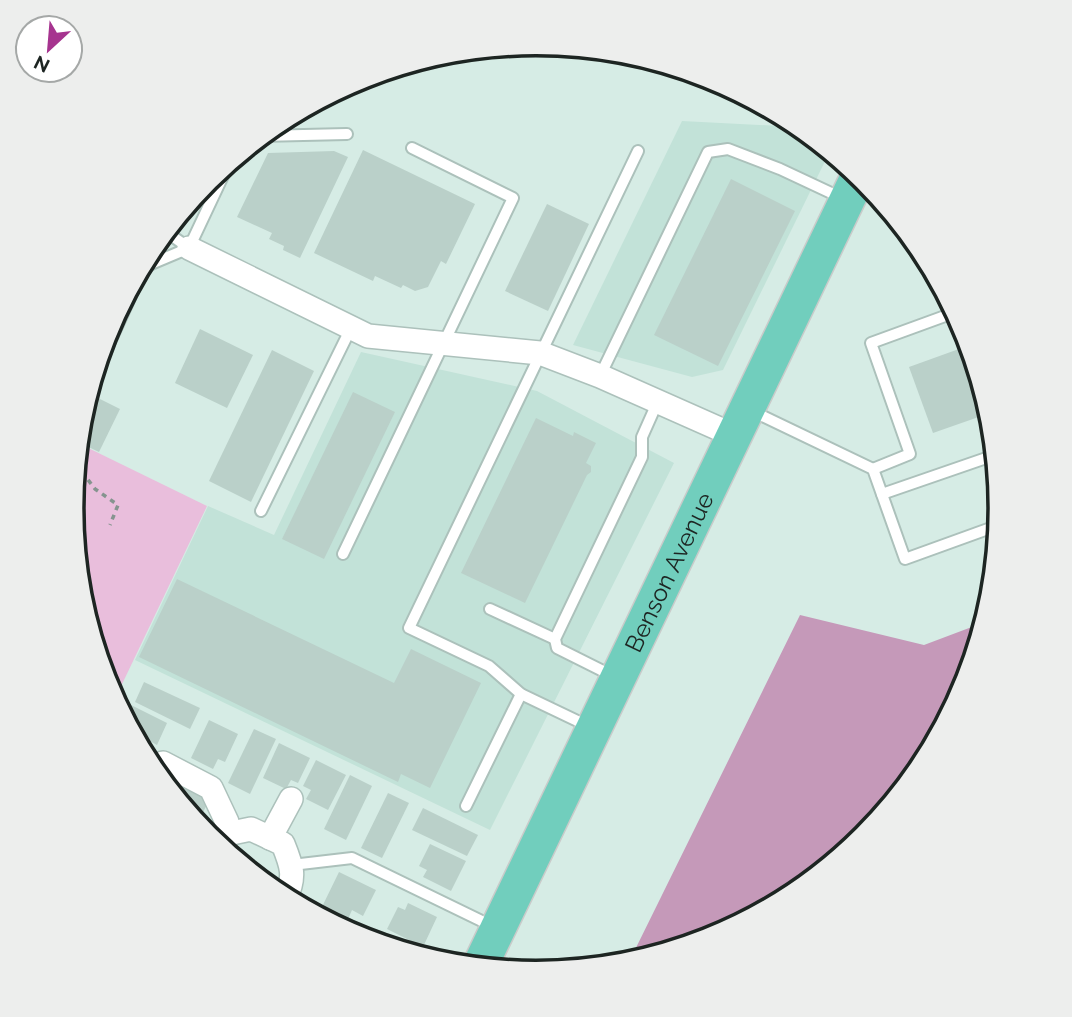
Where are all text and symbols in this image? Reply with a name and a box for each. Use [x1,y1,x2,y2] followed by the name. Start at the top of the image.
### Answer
[14,14,84,84] north arrow
[30,51,53,77] text: N
[618,488,719,657] street label: Benson Avenue

